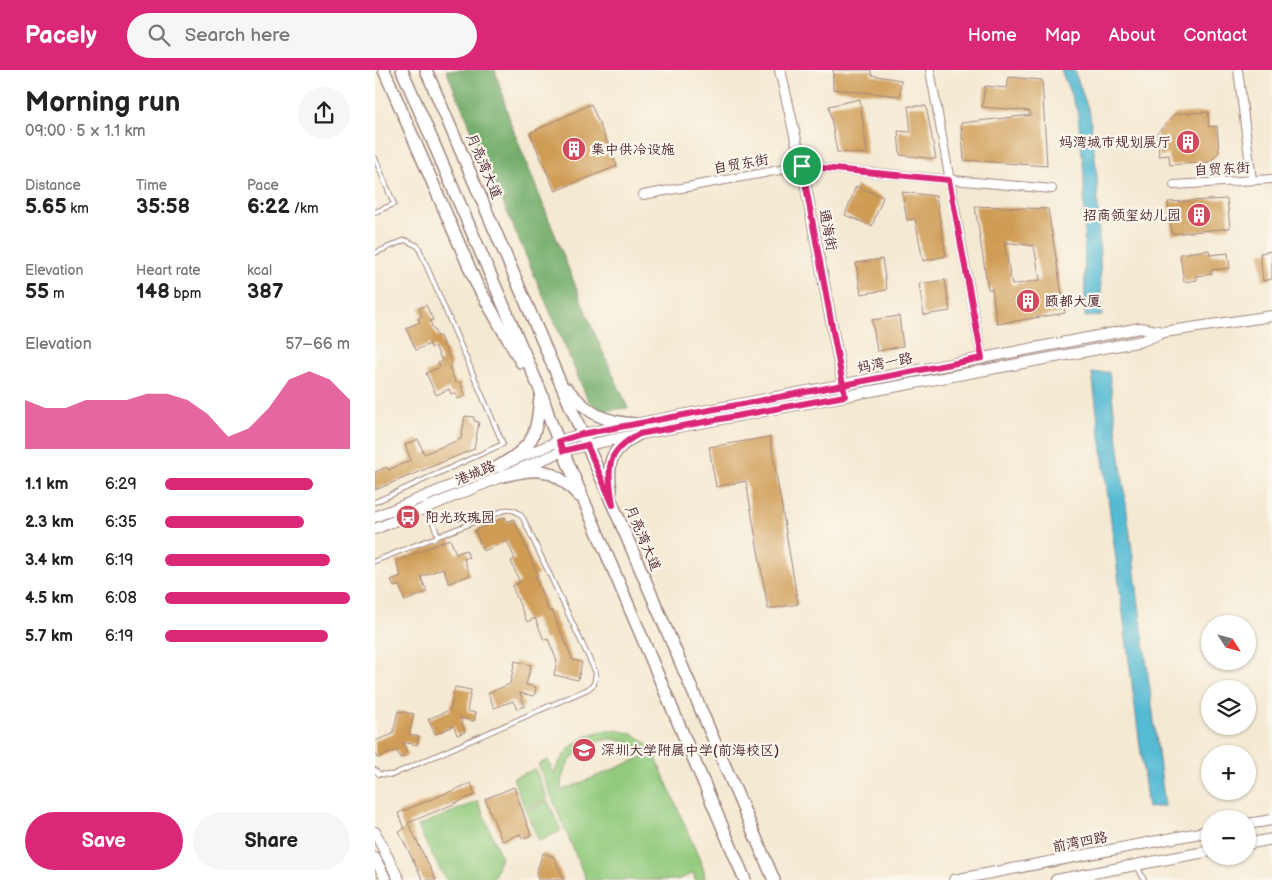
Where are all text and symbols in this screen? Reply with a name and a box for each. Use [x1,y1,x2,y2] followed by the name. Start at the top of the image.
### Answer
[127,13,477,58] search box
[25,21,97,50] text: Pacely
[145,21,173,49] icon: search
[185,24,290,47] text: Search here
[968,25,1017,46] text: Home
[1045,25,1081,46] text: Map
[1109,25,1156,46] text: About
[1184,25,1247,46] text: Contact
[25,86,180,119] text: Morning run
[298,87,350,139] button: share
[25,122,145,141] text: 09:00 · 5 × 1.1 km
[1175,129,1201,155] building icon: 妈湾城市规划展厅
[463,130,505,202] street label: 月亮湾大道
[1059,134,1171,151] place label: 妈湾城市规划展厅
[561,136,587,162] building icon: 集中供冷设施
[591,141,675,158] place label: 集中供冷设施
[781,145,823,187] pin
[712,151,770,177] street label: 自贸东街
[788,152,816,180] icon: arrive
[1194,159,1250,179] street label: 自贸东街
[25,177,81,194] text: Distance
[136,177,167,194] text: Time
[247,177,279,194] text: Pace
[25,194,67,219] text: 5.65
[136,194,190,219] text: 35:58
[247,194,290,219] text: 6:22
[67,200,89,217] text: km
[290,200,318,217] text: /km
[1186,202,1212,228] building icon: 招商领玺幼儿园
[1083,207,1181,224] place label: 招商领玺幼儿园
[816,208,840,252] street label: 通海街
[25,262,83,279] text: Elevation
[136,262,201,279] text: Heart rate
[247,262,272,279] text: kcal
[25,279,49,304] text: 55
[136,279,170,304] text: 148
[247,279,283,304] text: 387
[49,285,65,302] text: m
[170,285,201,302] text: bpm
[1015,288,1041,314] building icon: 颐都大厦
[1045,293,1101,310] place label: 颐都大厦
[25,335,92,354] text: Elevation
[285,335,350,354] text: 57–66 m
[856,349,914,377] street label: 妈湾一路
[452,457,498,489] street label: 港城路
[25,475,68,494] text: 1.1 km
[105,475,137,494] text: 6:29
[622,502,664,574] street label: 月亮湾大道
[395,504,421,530] bus stop icon: 阳光玫瑰园
[425,509,495,526] place label: 阳光玫瑰园
[25,513,74,532] text: 2.3 km
[105,513,137,532] text: 6:35
[25,551,74,570] text: 3.4 km
[105,551,133,570] text: 6:19
[25,589,74,608] text: 4.5 km
[105,589,137,608] text: 6:08
[1201,615,1256,670] north arrow
[1201,615,1256,865] map controls
[25,627,73,646] text: 5.7 km
[105,627,133,646] text: 6:19
[1201,680,1256,735] button: layers
[571,737,597,763] school or university icon: 深圳大学附属中学(前海校区)
[601,742,779,759] place label: 深圳大学附属中学(前海校区)
[1201,745,1256,800] button: +
[1201,810,1256,865] button: −
[25,812,183,870] button: Save
[193,812,350,870] button: Share
[1051,828,1109,856] street label: 前湾四路

